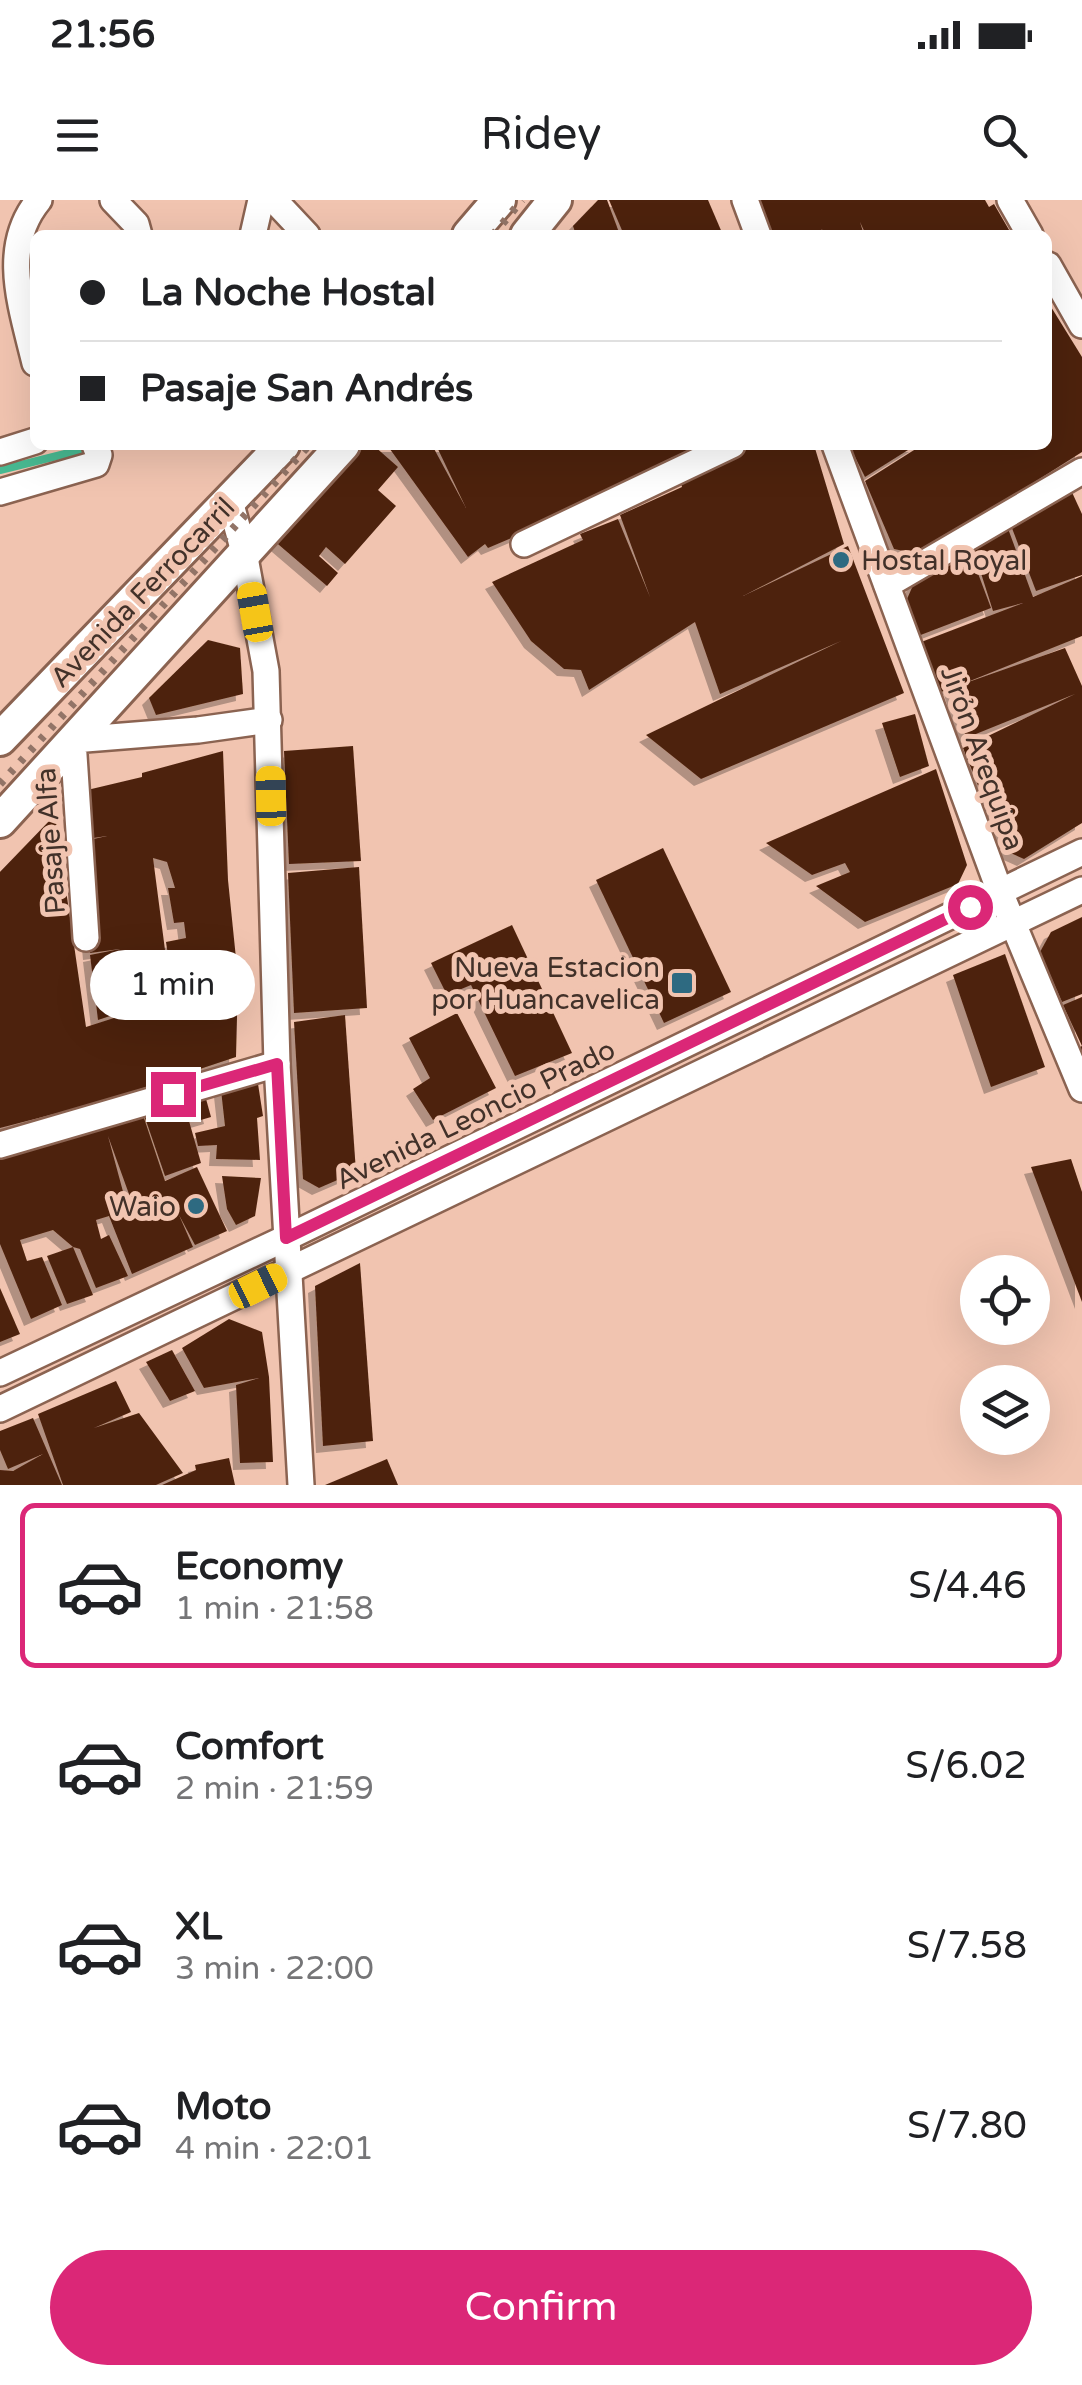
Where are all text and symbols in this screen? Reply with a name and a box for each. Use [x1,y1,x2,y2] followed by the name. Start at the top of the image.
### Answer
[50,12,155,58] text: 21:56
[50,108,105,163] icon: menu
[480,108,602,162] text: Ridey
[977,108,1032,163] icon: search
[140,270,436,316] text: La Noche Hostal
[140,366,473,412] text: Pasaje San Andrés
[43,491,242,695] street label: Avenida Ferrocarril
[861,544,1027,578] place label: Hostal Royal
[830,549,852,571] marker: Hostal Royal
[235,580,275,644] car
[933,662,1031,855] street label: Jirón Arequipa
[29,766,73,915] street label: Pasaje Alfa
[255,766,287,826] car
[948,885,993,930] route start
[90,949,256,1019] callout: 1 min
[431,951,660,1017] place label: Nueva Estacion por Huancavelica
[130,966,215,1004] text: 1 min
[669,970,695,996] marker: Nueva Estacion por Huancavelica
[330,1032,621,1197] street label: Avenida Leoncio Prado
[151,1072,196,1117] route end
[109,1190,176,1224] place label: Waio
[185,1195,207,1217] marker: Waio
[960,1255,1050,1455] map controls
[960,1255,1050,1345] button: locate
[224,1259,292,1313] car
[960,1365,1050,1455] button: layers
[55,1541,145,1631] icon: car
[175,1544,343,1590] text: Economy
[908,1563,1027,1609] text: S/4.46
[175,1590,374,1628] text: 1 min · 21:58
[55,1721,145,1811] icon: car
[175,1724,324,1770] text: Comfort
[905,1743,1027,1789] text: S/6.02
[175,1770,374,1808] text: 2 min · 21:59
[55,1901,145,1991] icon: car
[175,1904,222,1950] text: XL
[907,1923,1027,1969] text: S/7.58
[175,1950,374,1988] text: 3 min · 22:00
[55,2081,145,2171] icon: car
[175,2084,271,2130] text: Moto
[907,2103,1027,2149] text: S/7.80
[175,2130,374,2168] text: 4 min · 22:01
[50,2250,1032,2365] button: Confirm

